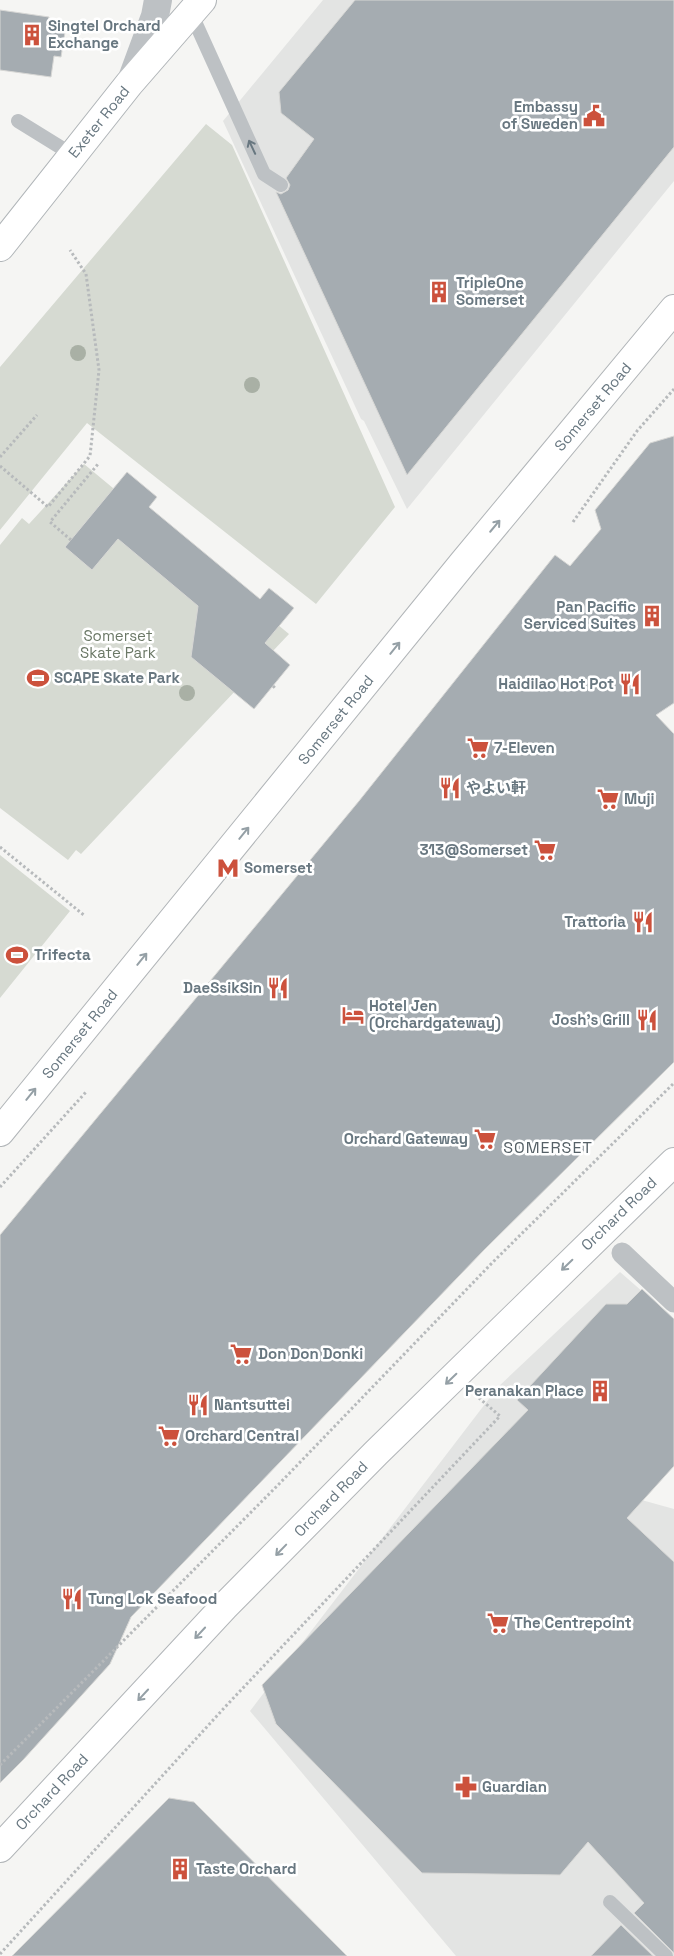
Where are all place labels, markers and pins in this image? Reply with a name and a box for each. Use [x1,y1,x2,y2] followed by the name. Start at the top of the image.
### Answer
[48,16,161,52] place label: Singtel Orchard Exchange
[19,22,45,48] building icon: Singtel Orchard Exchange
[502,97,578,133] place label: Embassy of Sweden
[581,103,607,129] public building icon: Embassy of Sweden
[456,273,525,309] place label: TripleOne Somerset
[426,279,452,305] building icon: TripleOne Somerset
[524,597,636,633] place label: Pan Pacific Serviced Suites
[639,603,665,629] building icon: Pan Pacific Serviced Suites
[25,665,51,691] sports icon: SCAPE Skate Park
[54,668,180,687] place label: SCAPE Skate Park
[617,671,643,697] restaurant icon: Haidilao Hot Pot
[498,674,614,693] place label: Haidilao Hot Pot
[465,735,491,761] supermarket icon: 7-Eleven
[494,738,555,757] place label: 7-Eleven
[437,775,463,801] restaurant icon: やよい軒
[466,778,526,797] place label: やよい軒
[595,786,621,812] supermarket icon: Muji
[624,789,654,808] place label: Muji
[532,837,558,863] supermarket icon: 313@Somerset
[419,840,528,859] place label: 313@Somerset
[215,855,241,881] metro station icon: Somerset
[244,858,313,877] place label: Somerset
[630,909,656,935] restaurant icon: Trattoria
[564,912,626,931] place label: Trattoria
[4,942,30,968] sports icon: Trifecta
[34,945,91,964] place label: Trifecta
[265,975,291,1001] restaurant icon: DaeSsikSin
[183,978,262,997] place label: DaeSsikSin
[369,996,501,1032] place label: Hotel Jen (Orchardgateway)
[340,1002,366,1028] hotel icon: Hotel Jen (Orchardgateway)
[634,1007,660,1033] restaurant icon: Josh's Grill
[552,1010,630,1029] place label: Josh's Grill
[472,1126,498,1152] supermarket icon: Orchard Gateway
[344,1129,468,1148] place label: Orchard Gateway
[228,1341,254,1367] supermarket icon: Don Don Donki
[258,1344,363,1363] place label: Don Don Donki
[587,1378,613,1404] building icon: Peranakan Place
[465,1381,584,1400] place label: Peranakan Place
[185,1392,211,1418] restaurant icon: Nantsuttei
[214,1395,290,1414] place label: Nantsuttei
[156,1423,182,1449] supermarket icon: Orchard Central
[185,1426,299,1445] place label: Orchard Central
[59,1586,85,1612] restaurant icon: Tung Lok Seafood
[88,1589,217,1608] place label: Tung Lok Seafood
[485,1610,511,1636] supermarket icon: The Centrepoint
[514,1613,632,1632] place label: The Centrepoint
[453,1774,479,1800] pharmacy icon: Guardian
[482,1777,547,1796] place label: Guardian
[167,1856,193,1882] building icon: Taste Orchard
[196,1859,297,1878] place label: Taste Orchard

